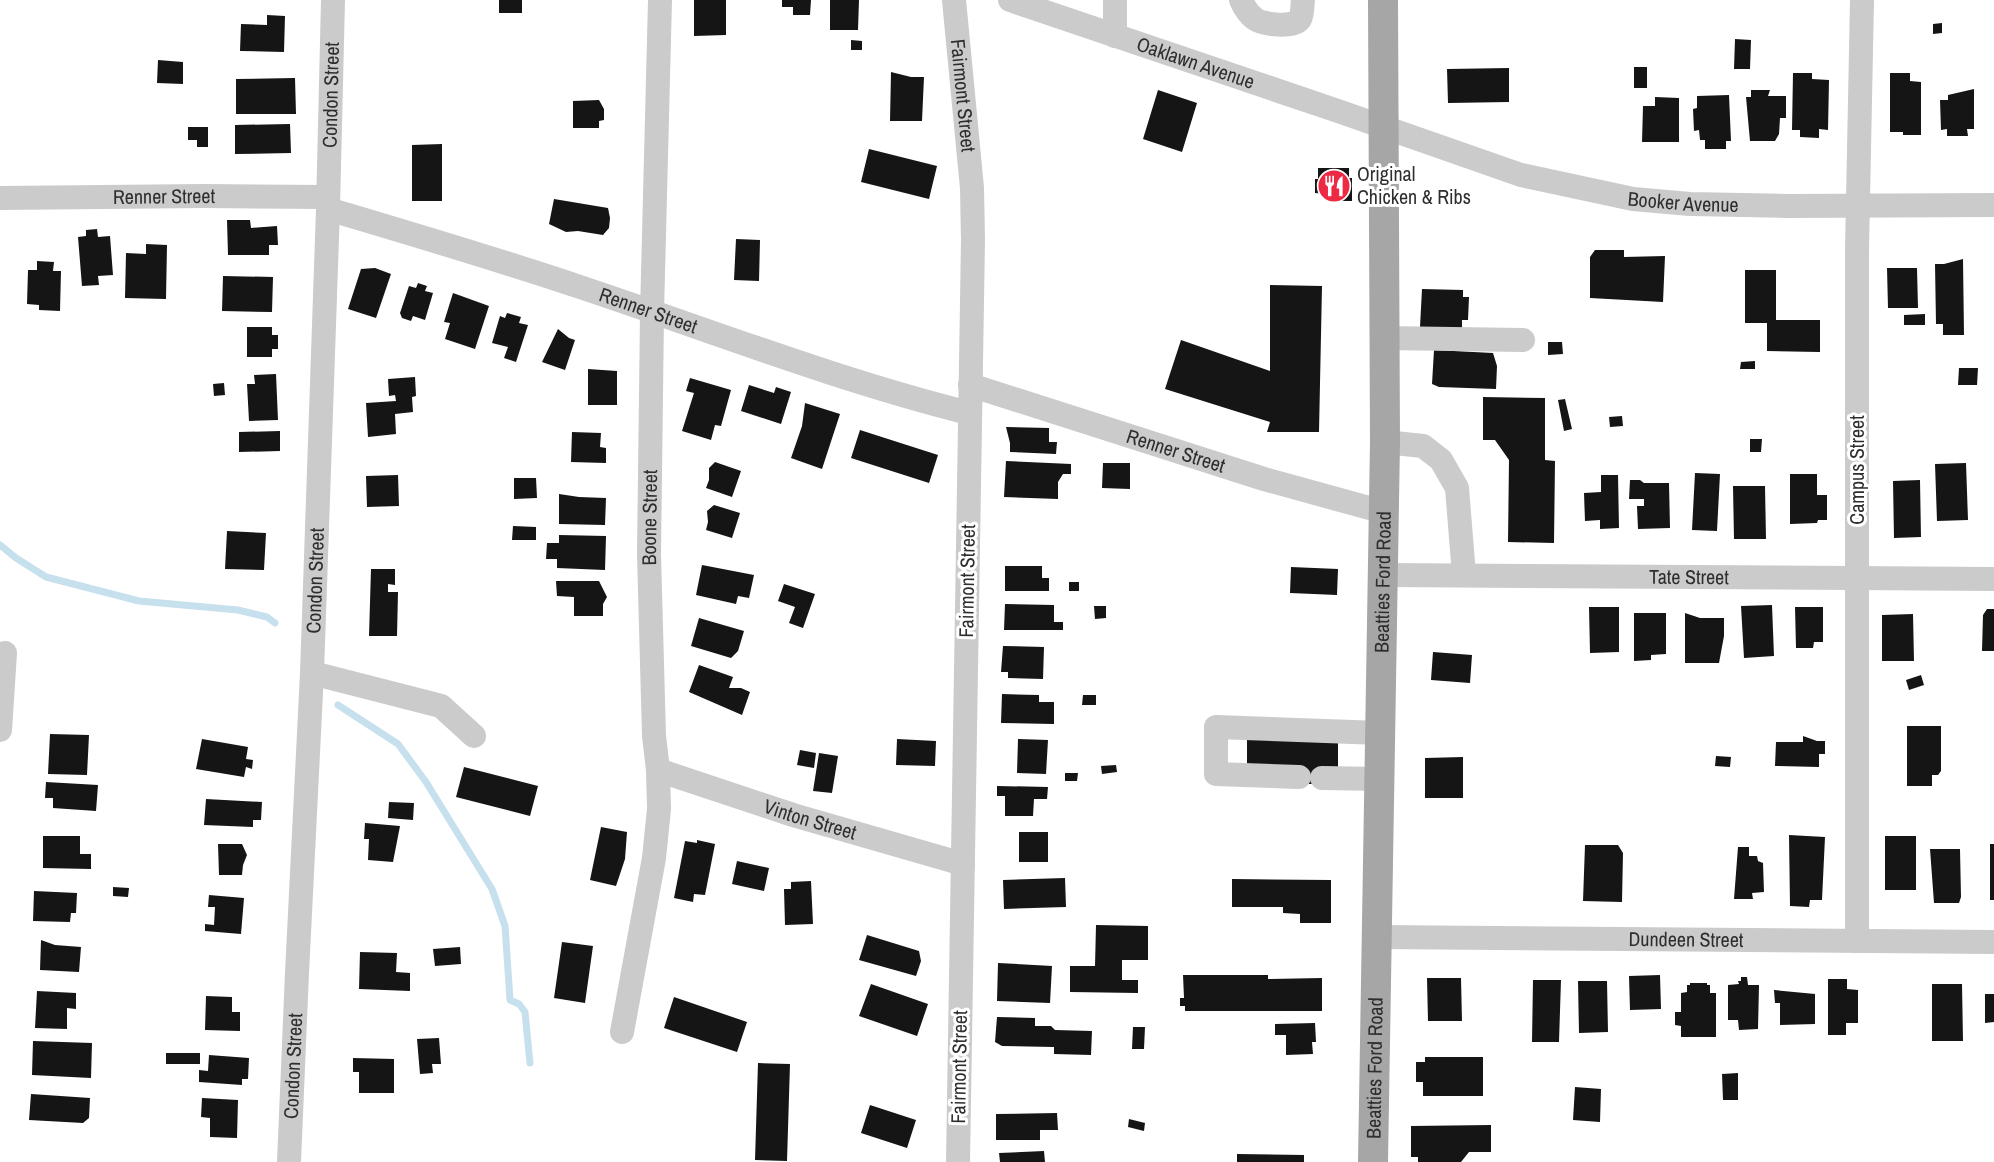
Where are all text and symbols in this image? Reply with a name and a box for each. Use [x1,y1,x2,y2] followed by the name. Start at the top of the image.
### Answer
[1133,30,1258,95] street label: Oaklawn Avenue
[945,38,983,154] street label: Fairmont Street
[315,41,345,148] street label: Condon Street
[1357,160,1471,210] place label: Original Chicken & Ribs
[1316,168,1352,204] restaurant icon: Original Chicken & Ribs
[113,182,216,210] street label: Renner Street
[1627,185,1739,218] street label: Booker Avenue
[596,280,702,340] street label: Renner Street
[1843,415,1870,525] street label: Campus Street
[1123,422,1229,479] street label: Renner Street
[635,469,663,566] street label: Boone Street
[1367,511,1397,653] street label: Beatties Ford Road
[952,524,981,638] street label: Fairmont Street
[299,527,330,634] street label: Condon Street
[1649,563,1729,590] street label: Tate Street
[760,792,860,846] street label: Vinton Street
[1628,925,1744,953] street label: Dundeen Street
[1359,997,1389,1139] street label: Beatties Ford Road
[944,1010,973,1124] street label: Fairmont Street
[277,1012,308,1120] street label: Condon Street

